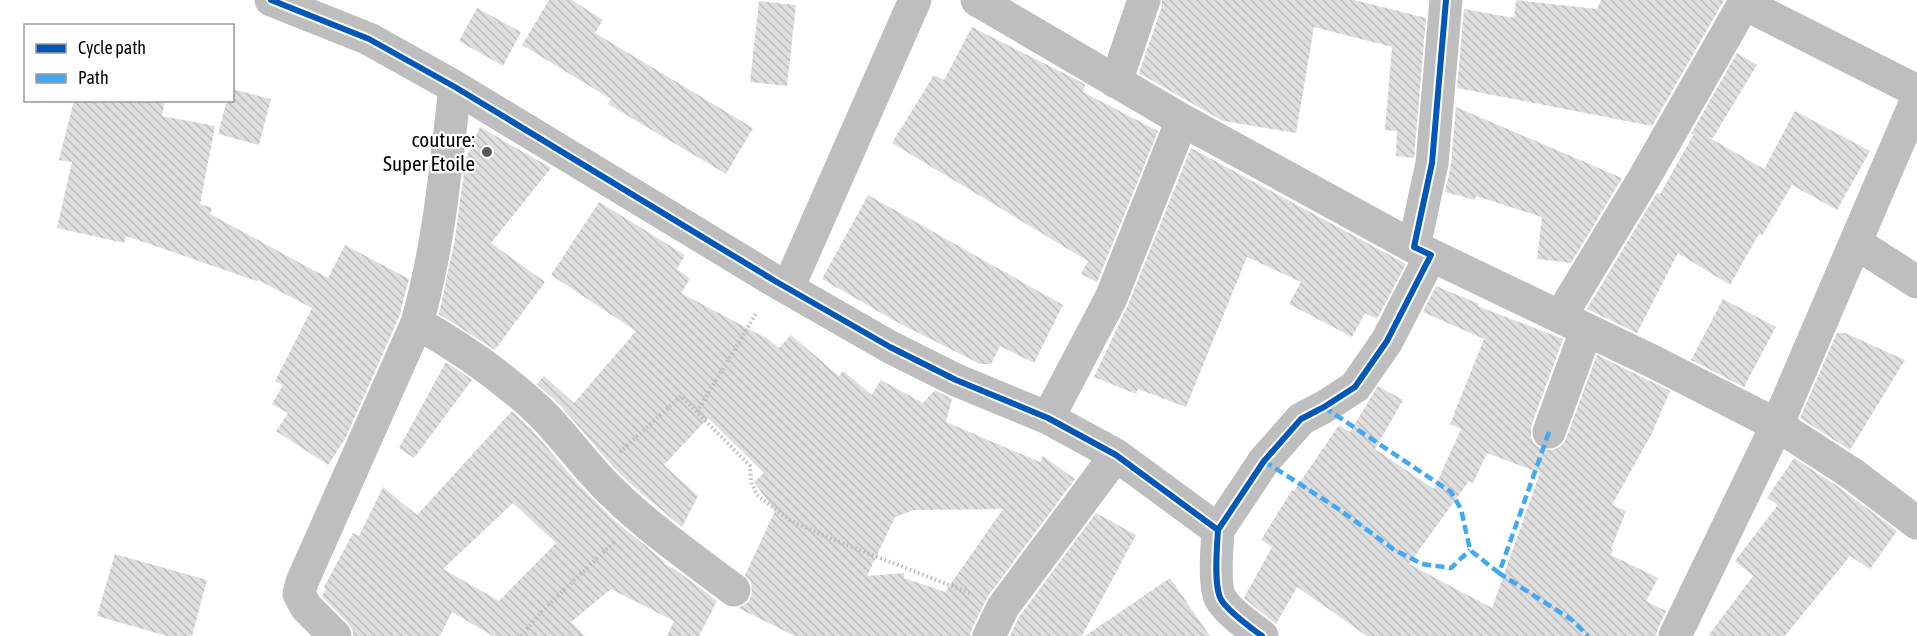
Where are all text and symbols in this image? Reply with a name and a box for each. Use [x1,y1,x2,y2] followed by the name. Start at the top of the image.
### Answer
[24,24,234,102] legend
[78,37,146,58] text: Cycle path
[78,67,109,88] text: Path
[383,127,475,175] place label: couture: Super Etoile
[480,145,494,159] marker: couture: Super Etoile

